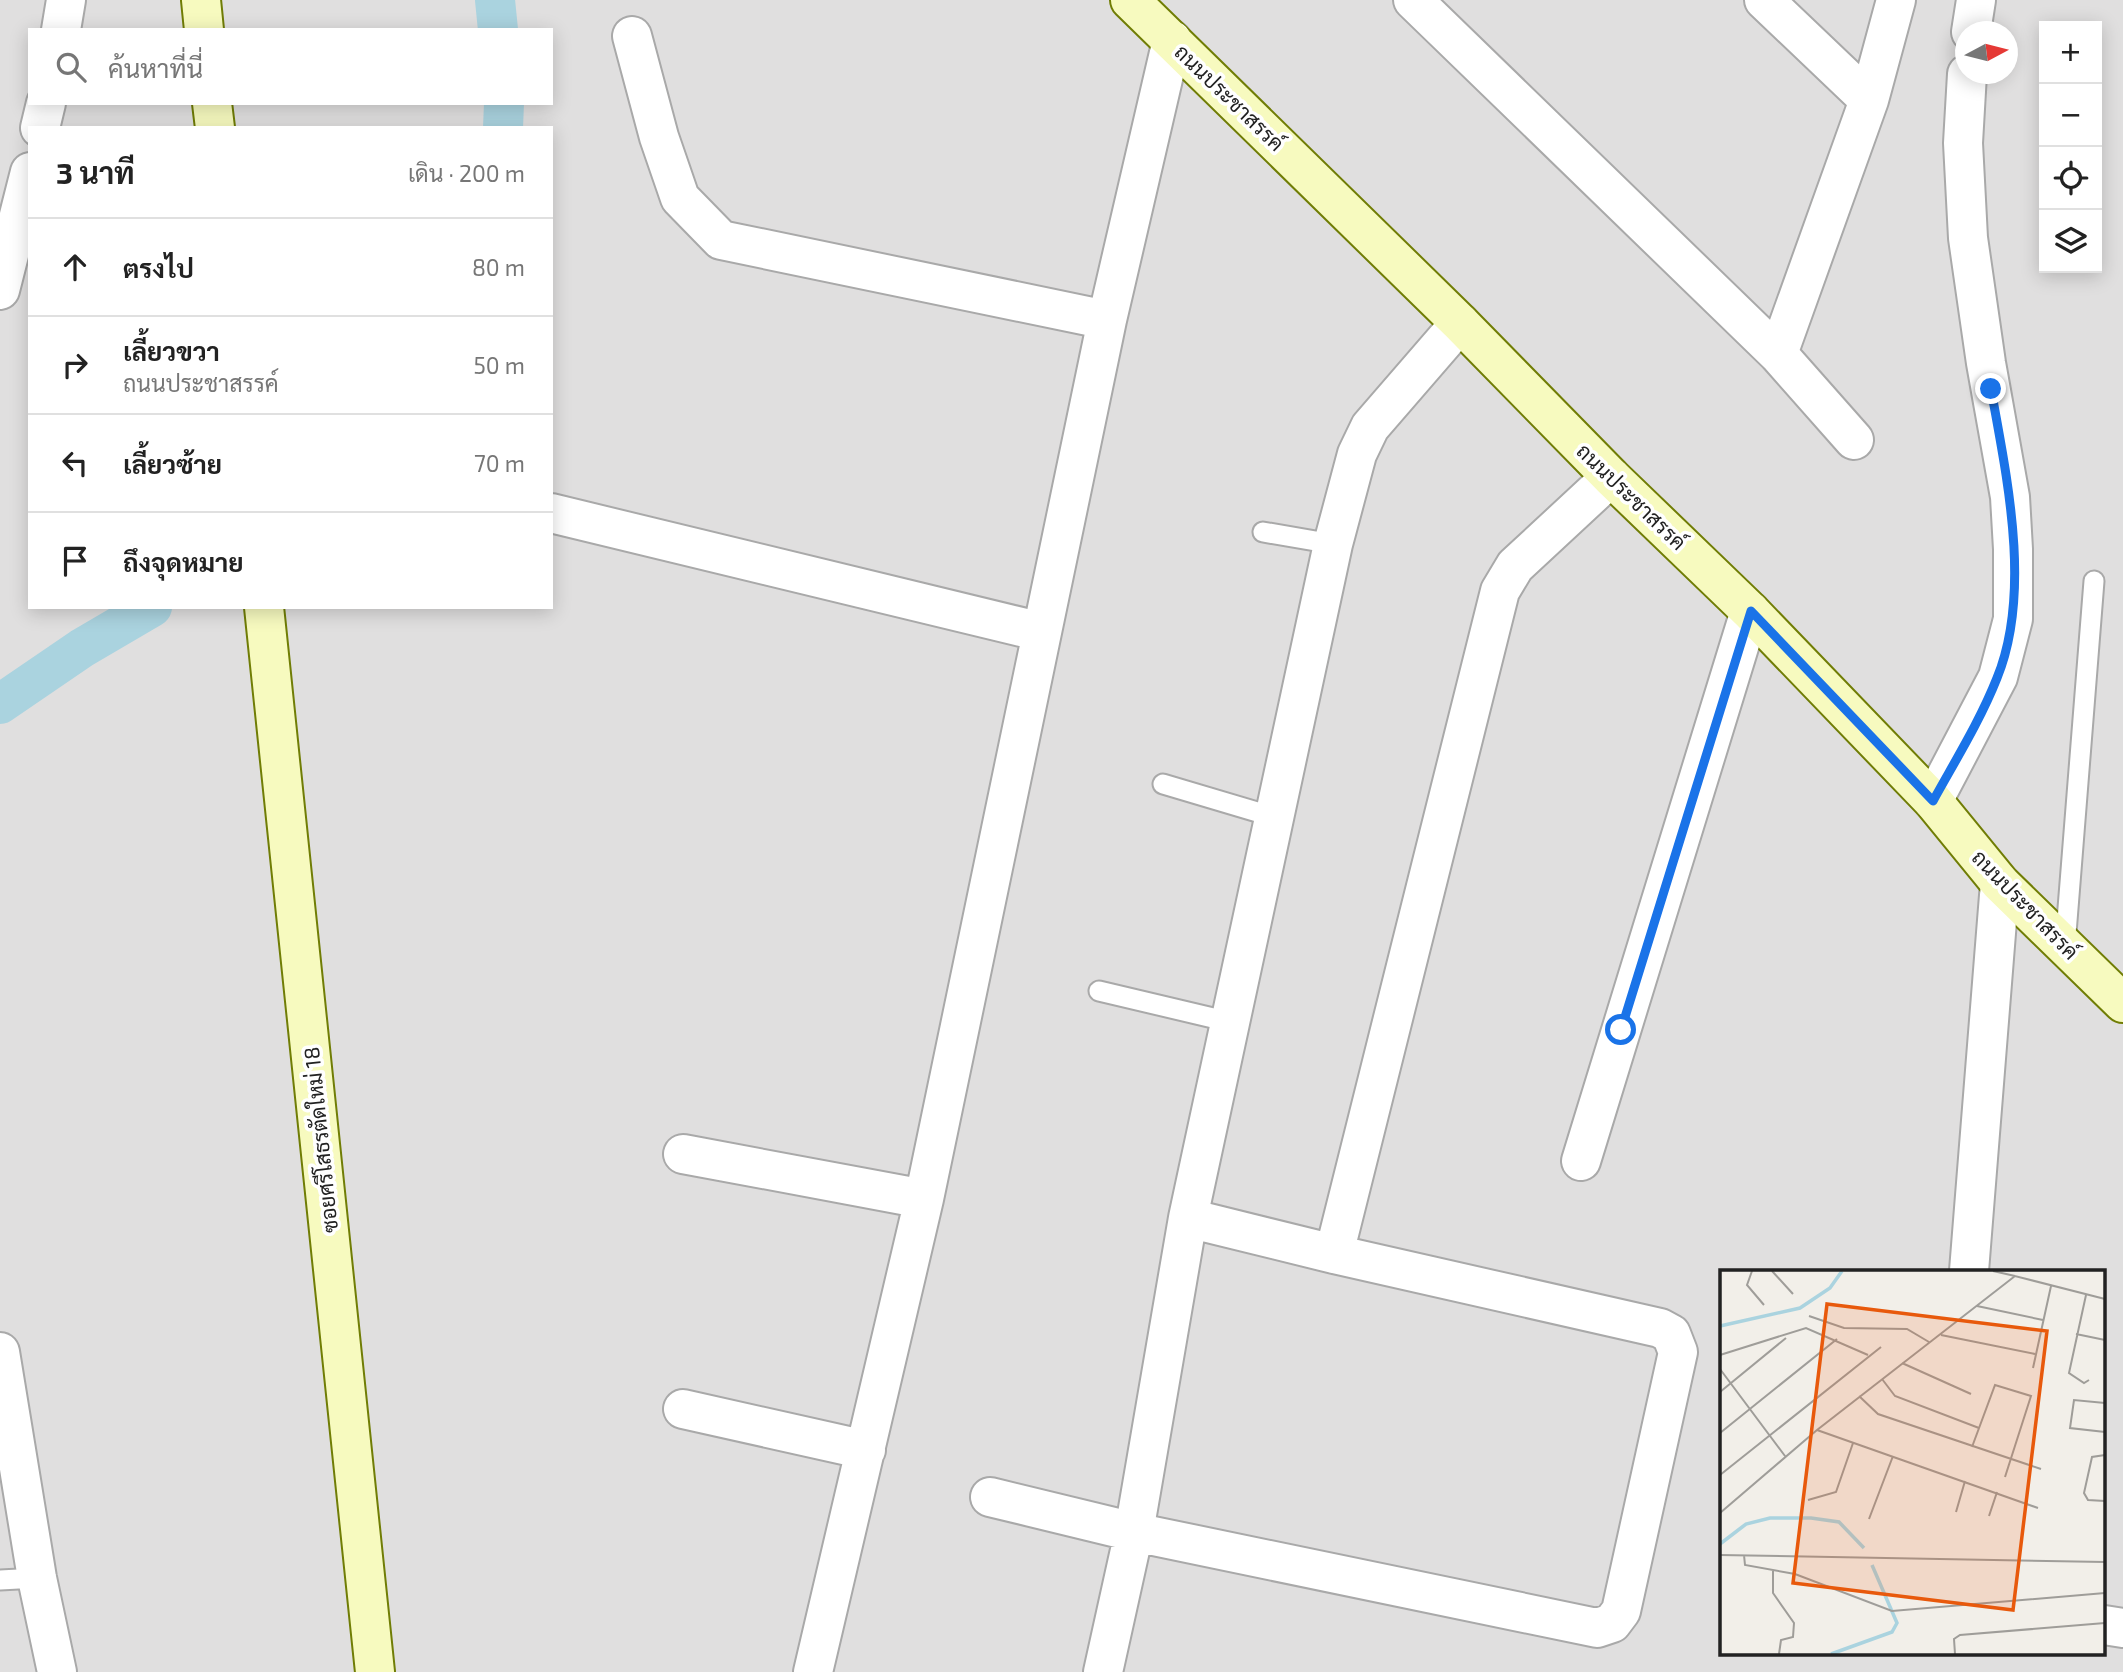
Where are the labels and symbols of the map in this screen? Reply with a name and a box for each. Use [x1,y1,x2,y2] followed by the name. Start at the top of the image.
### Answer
[1955,21,2018,84] north arrow
[1170,39,1290,155] street label: ถนนประชาสรรค์
[1975,373,2006,404] route end
[1572,438,1692,554] street label: ถนนประชาสรรค์
[1968,844,2084,964] street label: ถนนประชาสรรค์
[1605,1014,1636,1045] route start
[298,1046,342,1234] street label: ซอยศรีโสธรตัดใหม่ 18
[1720,1270,2106,1654] inset map

